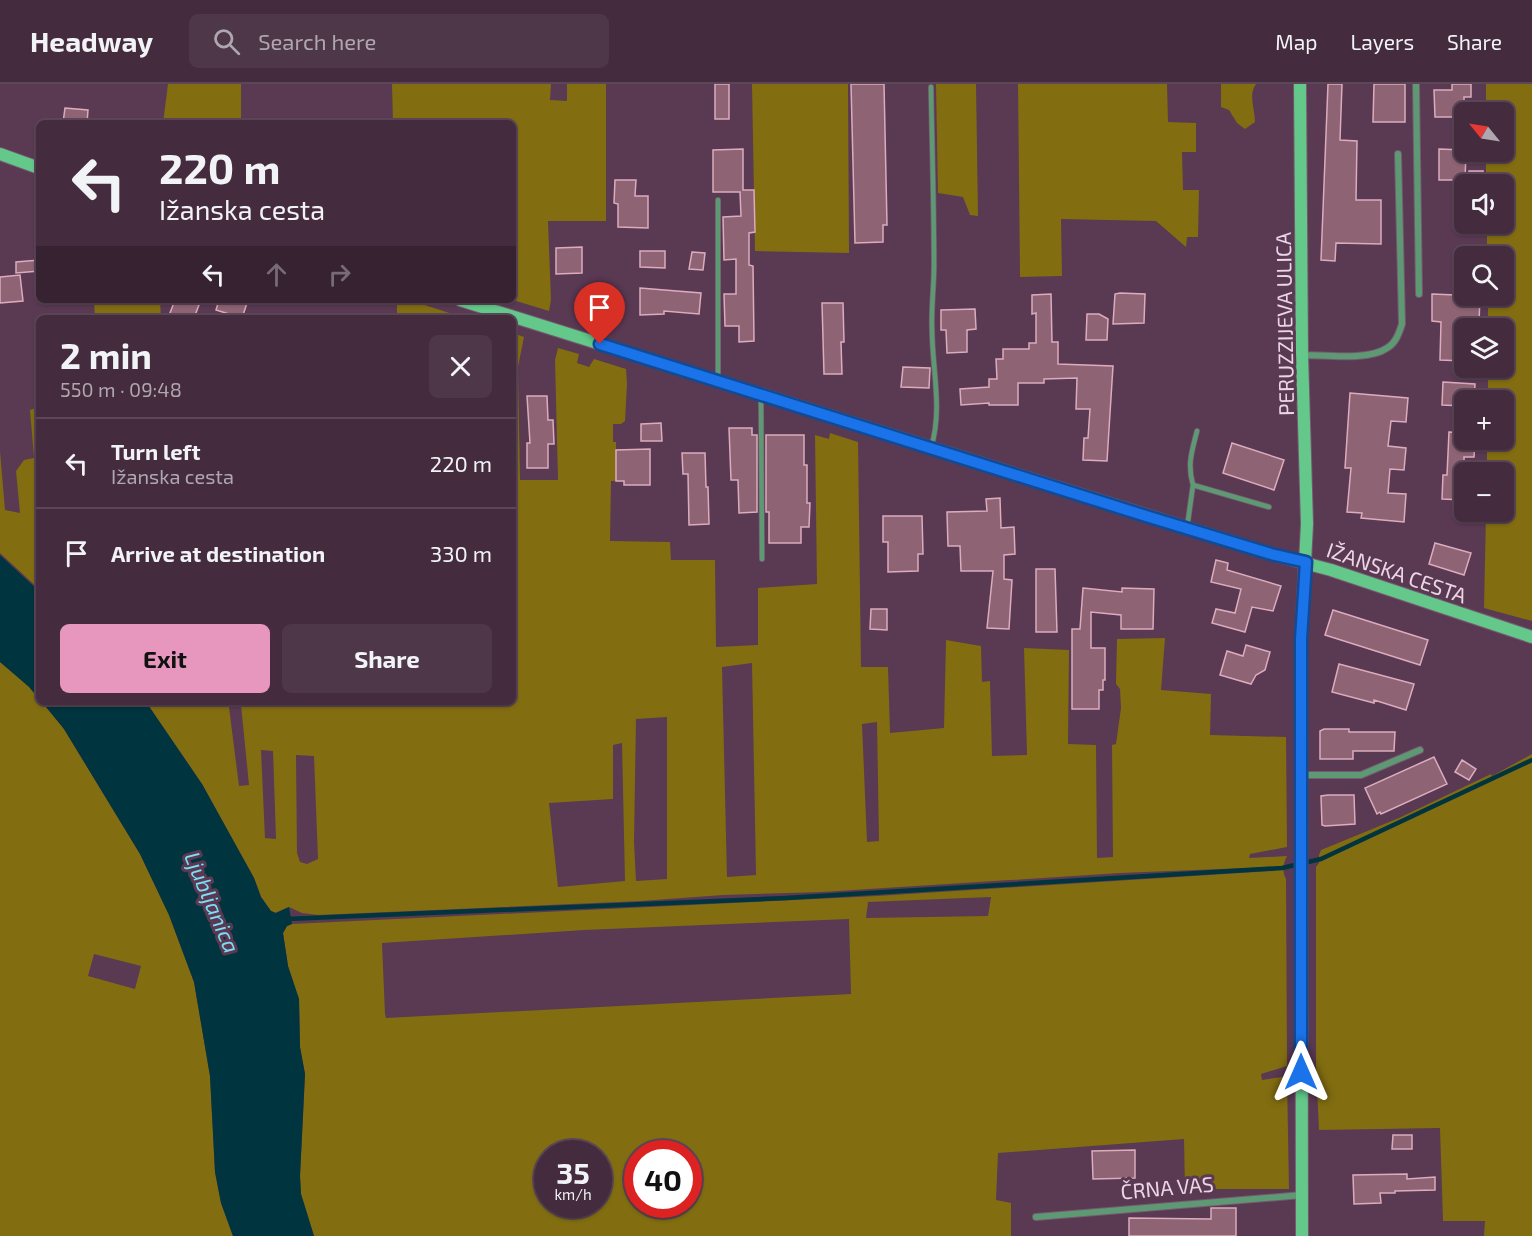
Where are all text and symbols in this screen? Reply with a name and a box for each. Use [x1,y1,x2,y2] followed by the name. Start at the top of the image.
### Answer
[189,14,609,68] search box
[30,24,153,58] text: Headway
[210,25,243,58] icon: search
[258,28,376,54] text: Search here
[1275,29,1317,54] text: Map
[1350,29,1414,54] text: Layers
[1447,29,1502,54] text: Share
[1454,102,1514,162] north arrow
[1454,102,1514,522] map controls
[159,142,280,192] text: 220 m
[60,144,138,222] icon: left
[1454,174,1514,234] button: sound
[159,193,325,225] text: Ižanska cesta
[1270,232,1298,416] street label: PERUZZIJEVA ULICA
[1454,246,1514,306] button: search
[197,258,230,291] icon: left
[260,258,293,291] icon: ahead
[323,258,356,291] icon: right
[574,282,625,344] pin
[583,291,616,324] icon: arrive
[1454,318,1514,378] button: layers
[60,333,152,376] text: 2 min
[429,335,492,398] button: close
[60,377,182,401] text: 550 m · 09:48
[1454,390,1514,450] button: +
[111,438,200,464] text: Turn left
[60,447,93,480] icon: left
[430,450,492,476] text: 220 m
[1454,462,1514,522] button: −
[111,464,234,488] text: Ižanska cesta
[1324,536,1470,608] street label: IŽANSKA CESTA
[60,537,93,570] icon: arrive
[111,540,325,566] text: Arrive at destination
[430,540,492,566] text: 330 m
[60,624,270,693] button: Exit
[282,624,492,693] button: Share
[179,847,246,957] water label: Ljubljanica
[1269,1040,1333,1104] position arrow
[624,1140,702,1218] speed limit sign: 40
[556,1154,590,1190] text: 35
[1119,1170,1215,1204] street label: ČRNA VAS
[554,1185,592,1203] text: km/h

